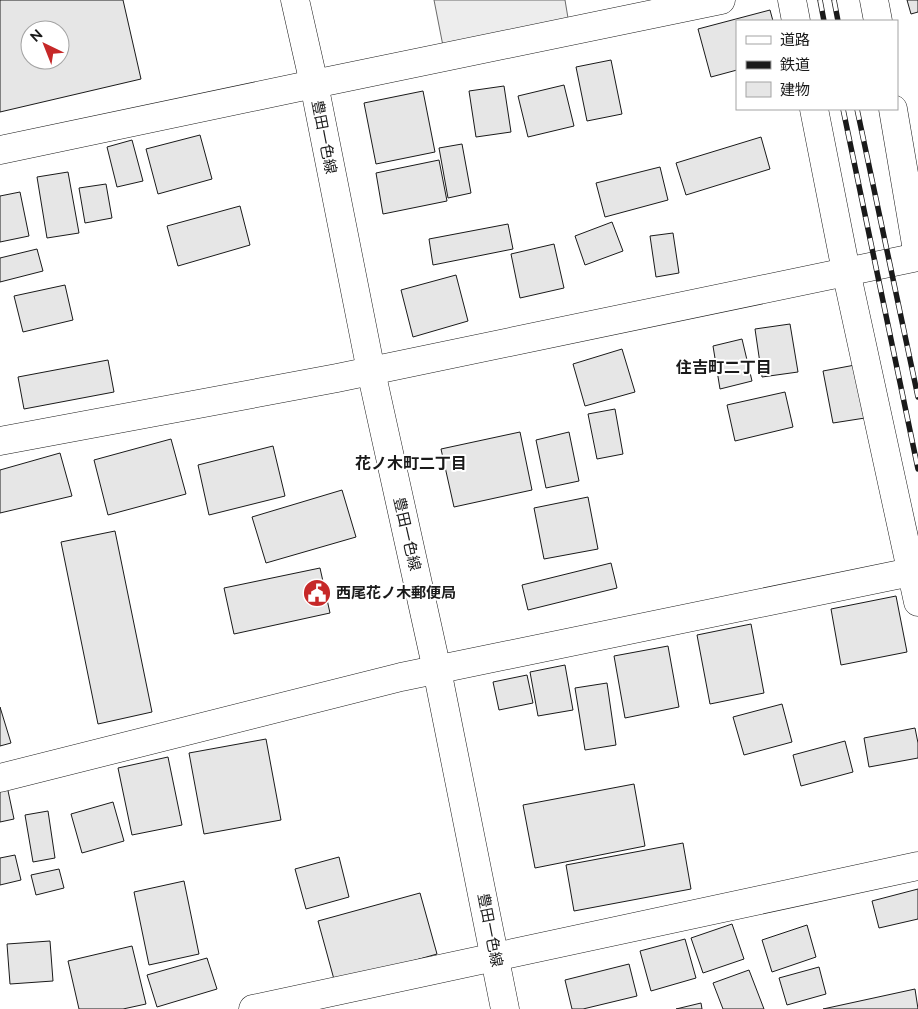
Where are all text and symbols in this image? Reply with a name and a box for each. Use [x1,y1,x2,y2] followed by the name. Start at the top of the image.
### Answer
[20,20,70,70] north arrow
[736,20,898,110] legend
[27,26,45,45] text: N
[780,31,810,49] text: 道路
[780,56,810,74] text: 鉄道
[780,81,810,99] text: 建物
[308,98,340,176] street label: 豊田一色線
[675,358,772,377] district label: 住吉町二丁目
[355,454,467,473] district label: 花ノ木町二丁目
[390,495,424,573] street label: 豊田一色線
[302,578,332,608] public building icon: 西尾花ノ木郵便局
[336,584,456,602] place label: 西尾花ノ木郵便局
[474,891,506,969] street label: 豊田一色線

